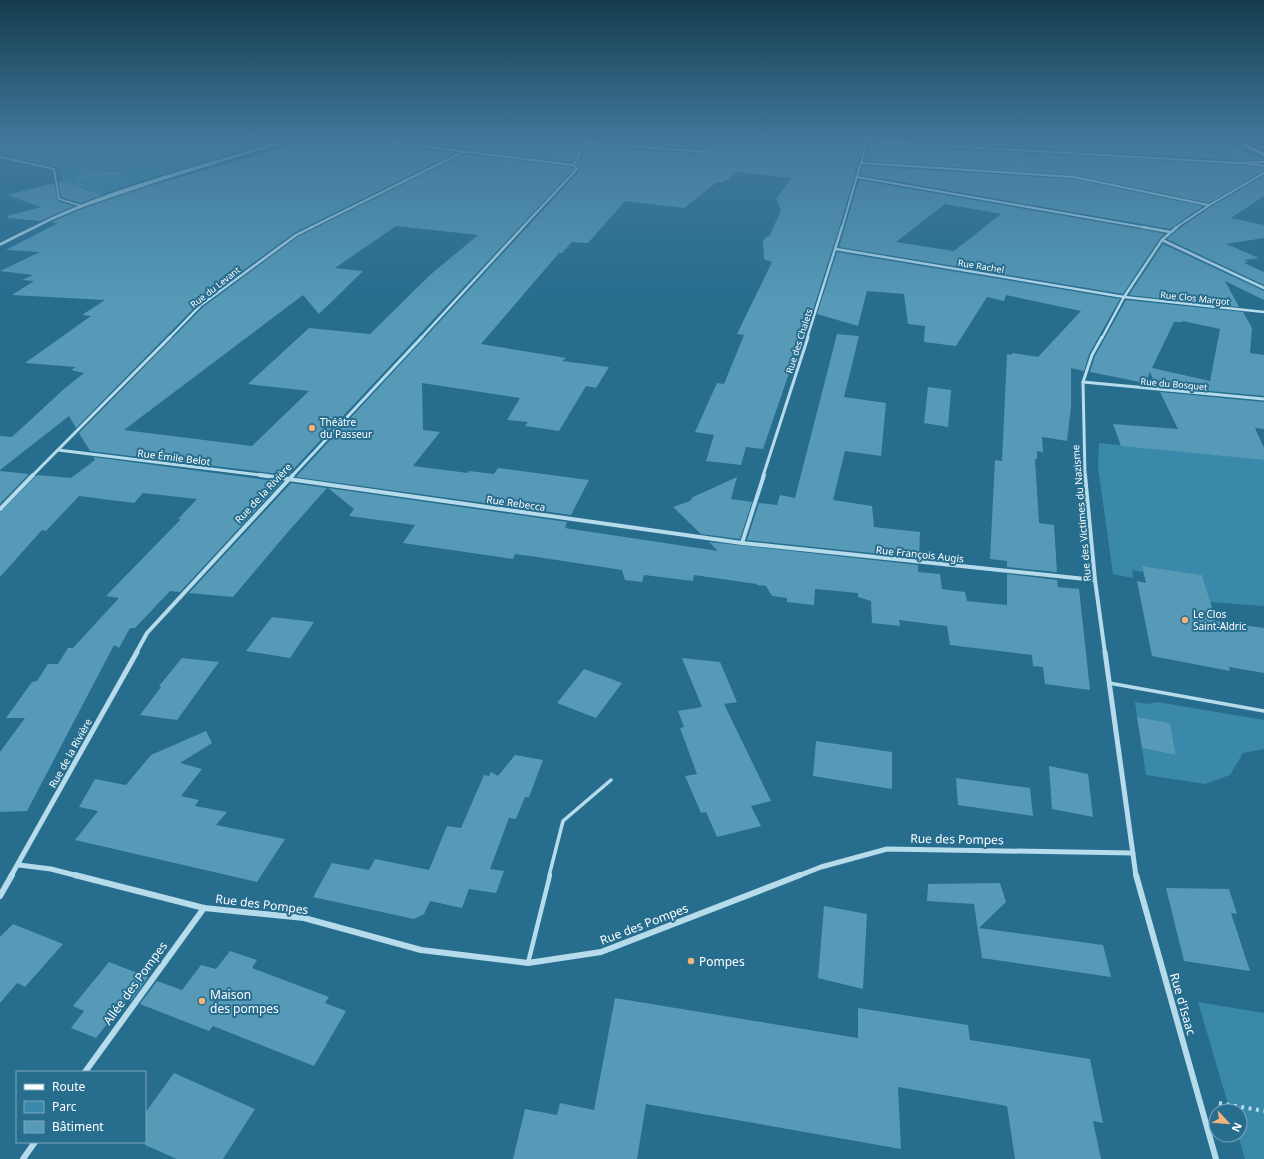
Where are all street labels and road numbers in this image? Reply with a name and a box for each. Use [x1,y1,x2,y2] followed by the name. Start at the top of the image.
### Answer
[957,256,1005,276] street label: Rue Rachel
[187,263,243,311] street label: Rue du Levant
[1160,288,1231,308] street label: Rue Clos Margot
[782,307,816,375] street label: Rue des Chalets
[1140,375,1209,393] street label: Rue du Bosquet
[1068,444,1094,582] street label: Rue des Victimes du Nazisme
[137,446,212,468] street label: Rue Émile Belot
[231,460,295,526] street label: Rue de la Rivière
[486,492,546,514] street label: Rue Rebecca
[875,542,965,566] street label: Rue François Augis
[45,715,95,790] street label: Rue de la Rivière
[910,830,1004,848] street label: Rue des Pompes
[215,890,310,918] street label: Rue des Pompes
[597,899,691,949] street label: Rue des Pompes
[99,938,171,1028] street label: Allée des Pompes
[1166,971,1200,1037] street label: Rue d'Isaac

